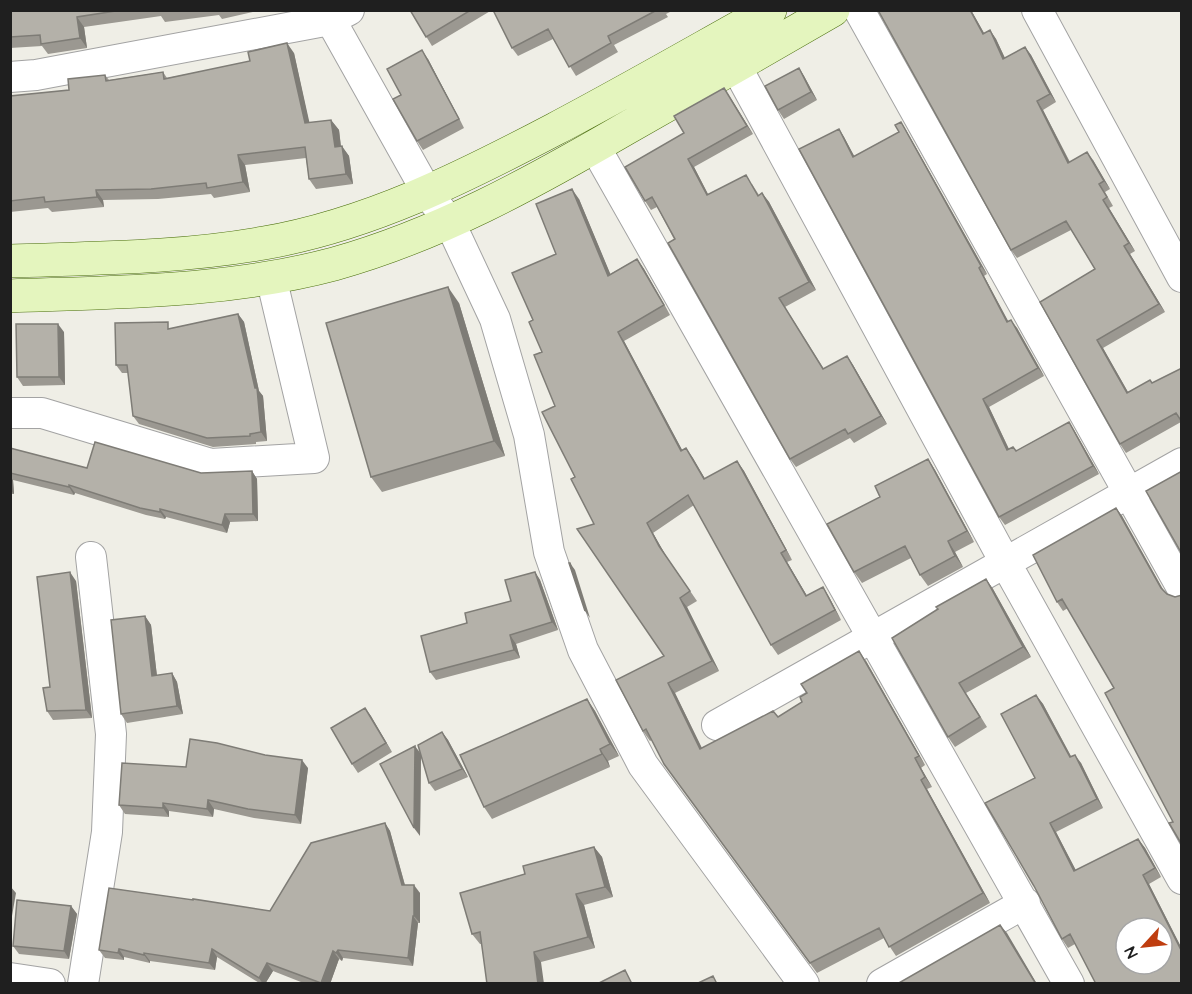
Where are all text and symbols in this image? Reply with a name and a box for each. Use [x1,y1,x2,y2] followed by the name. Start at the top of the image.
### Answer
[1114,916,1174,976] north arrow
[1119,943,1142,963] text: N

